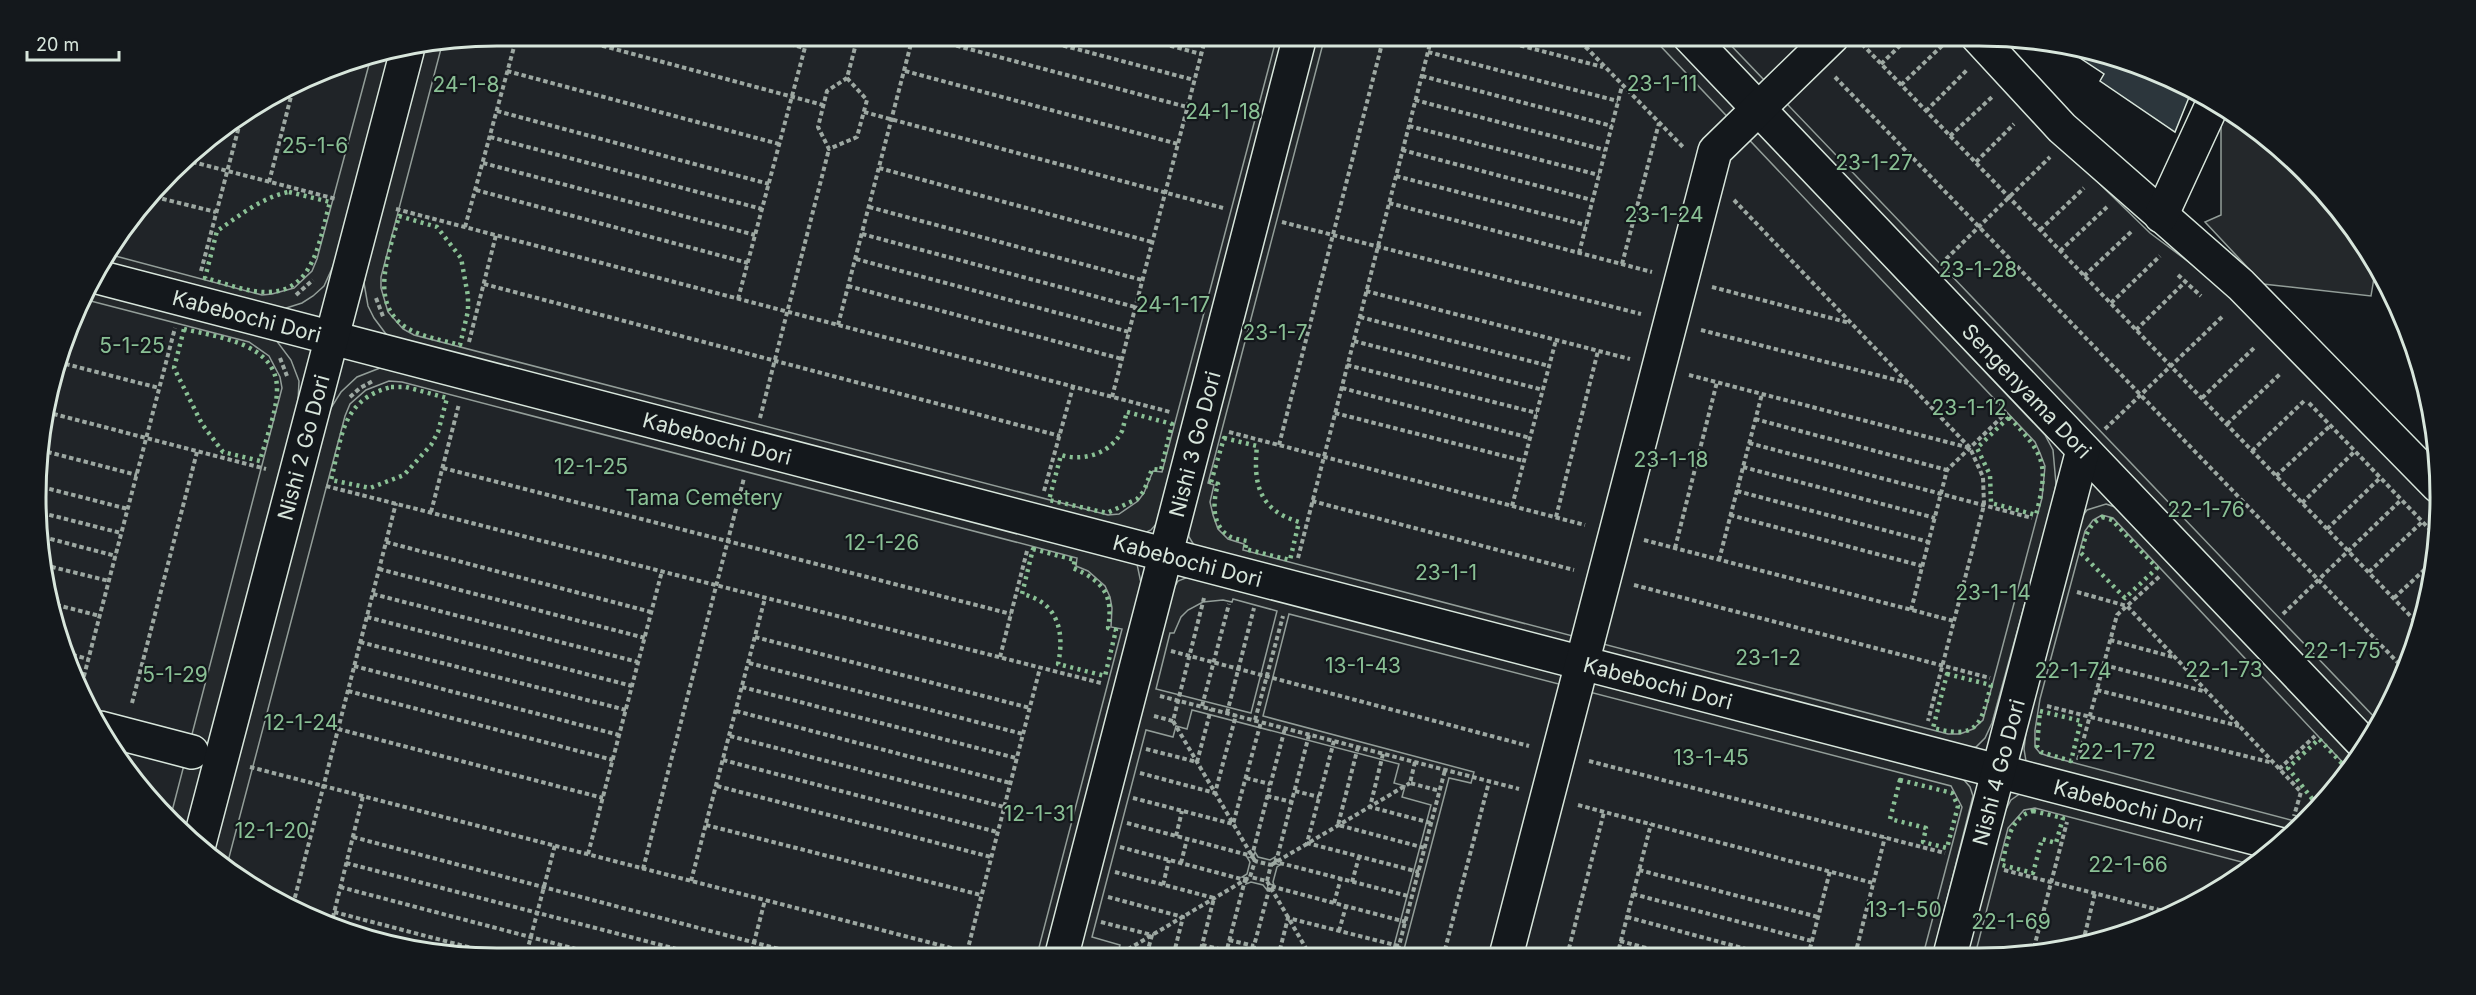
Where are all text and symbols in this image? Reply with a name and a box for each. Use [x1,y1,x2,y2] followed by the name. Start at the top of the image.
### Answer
[27,24,118,62] scale bar
[36,34,79,55] text: 20 m
[1627,71,1697,96] park label: 23-1-11
[433,72,499,97] park label: 24-1-8
[1185,99,1261,124] park label: 24-1-18
[282,133,348,158] park label: 25-1-6
[1835,150,1913,175] park label: 23-1-27
[1625,202,1703,227] park label: 23-1-24
[1939,257,2017,282] park label: 23-1-28
[170,284,324,347] street label: Kabebochi Dori
[1136,292,1210,317] park label: 24-1-17
[1957,318,2097,463] street label: Sengenyama Dori
[1242,320,1308,345] park label: 23-1-7
[99,333,165,358] park label: 5-1-25
[1163,368,1225,520] street label: Nishi 3 Go Dori
[272,372,334,523] street label: Nishi 2 Go Dori
[1932,395,2007,420] park label: 23-1-12
[640,407,794,469] street label: Kabebochi Dori
[1633,447,1709,472] park label: 23-1-18
[554,454,628,479] park label: 12-1-25
[625,485,783,510] park label: Tama Cemetery
[2167,497,2245,522] park label: 22-1-76
[1110,529,1265,592] street label: Kabebochi Dori
[845,530,919,555] park label: 12-1-26
[1415,560,1477,585] park label: 23-1-1
[1955,580,2031,605] park label: 23-1-14
[2303,638,2381,663] park label: 22-1-75
[1735,645,1801,670] park label: 23-1-2
[1581,651,1735,714] street label: Kabebochi Dori
[1325,653,1401,678] park label: 13-1-43
[2185,657,2263,682] park label: 22-1-73
[2034,658,2112,683] park label: 22-1-74
[142,662,208,687] park label: 5-1-29
[1967,696,2029,848] street label: Nishi 4 Go Dori
[264,710,338,735] park label: 12-1-24
[2078,739,2156,764] park label: 22-1-72
[1673,745,1749,770] park label: 13-1-45
[2051,774,2206,836] street label: Kabebochi Dori
[1004,801,1074,826] park label: 12-1-31
[235,818,309,843] park label: 12-1-20
[2088,852,2168,877] park label: 22-1-66
[1866,897,1942,922] park label: 13-1-50
[1971,909,2051,934] park label: 22-1-69

